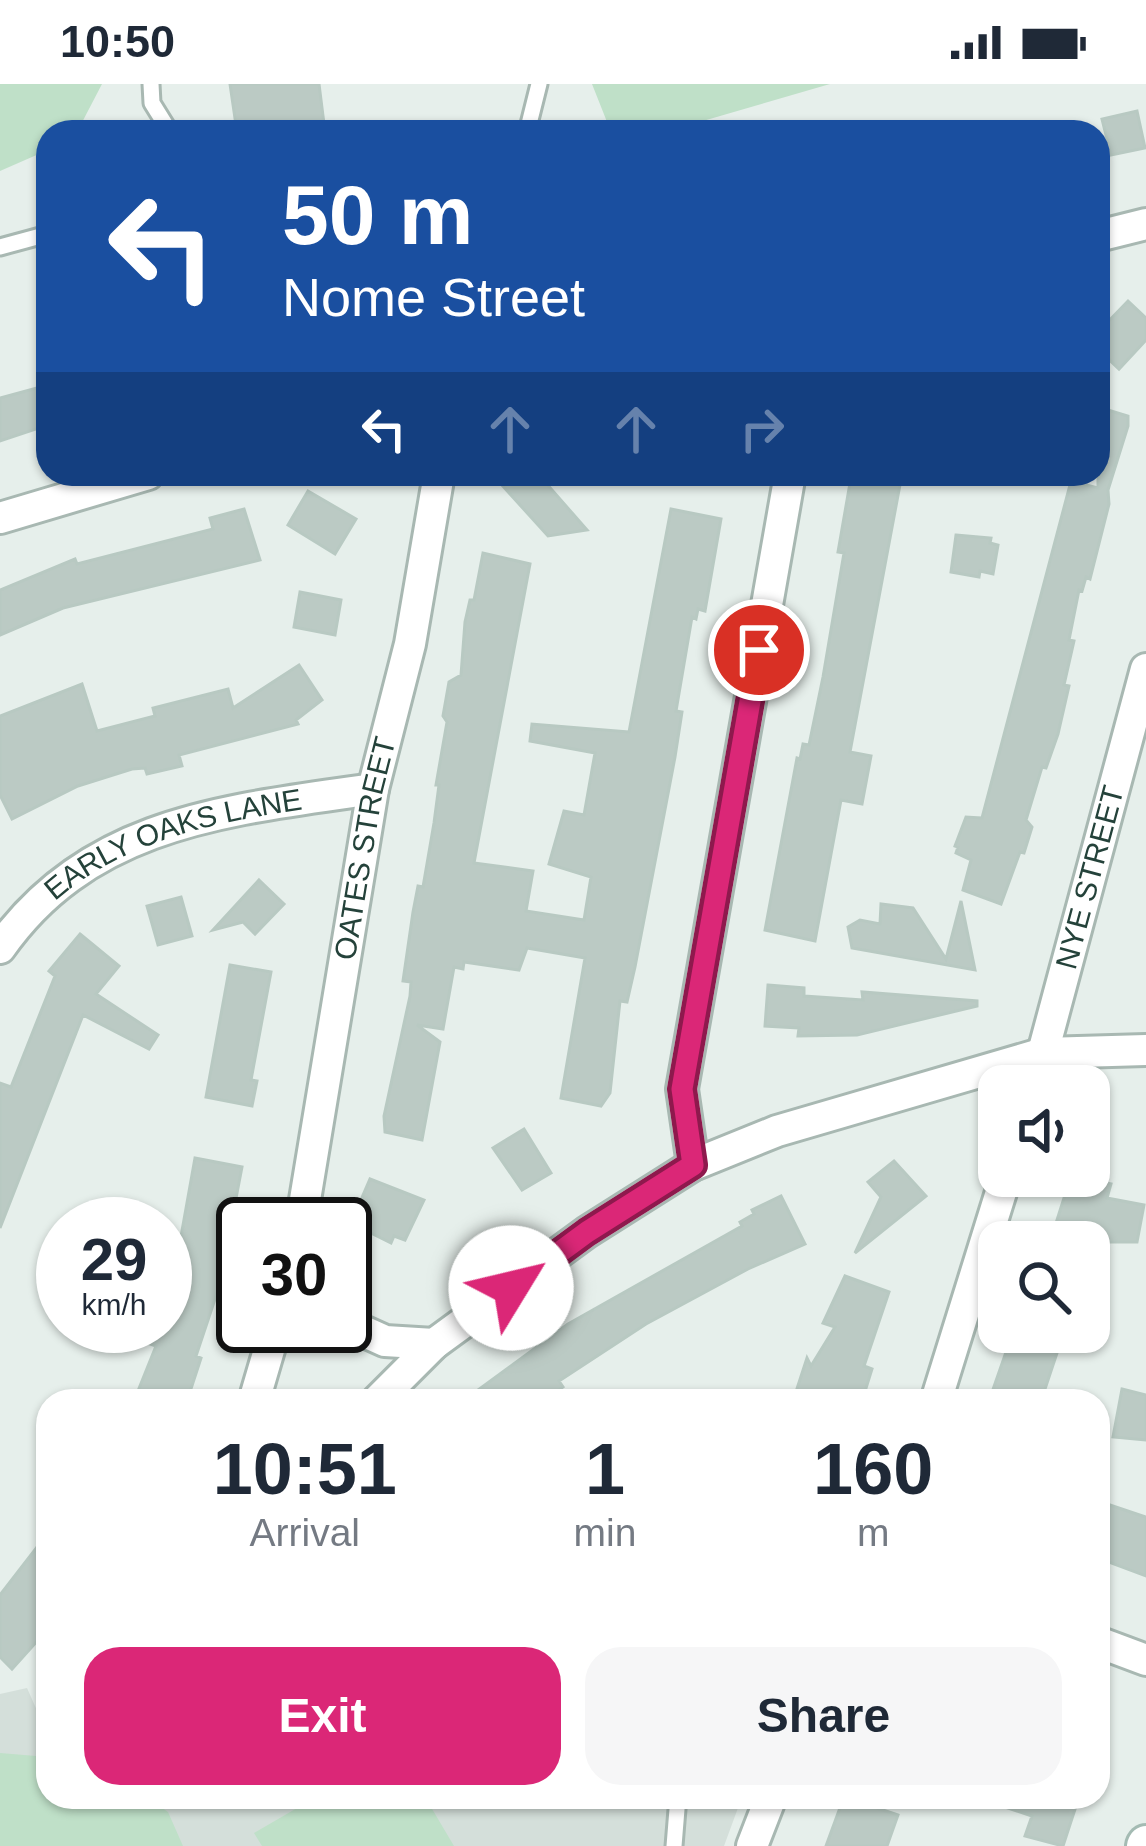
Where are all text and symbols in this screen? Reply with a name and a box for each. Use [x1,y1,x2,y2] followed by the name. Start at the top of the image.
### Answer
[60,16,175,67] text: 10:50
[84,168,240,324] icon: left
[282,168,473,262] text: 50 m
[282,267,585,327] text: Nome Street
[351,396,417,462] icon: left
[477,396,543,462] icon: ahead
[603,396,669,462] icon: ahead
[729,396,795,462] icon: right
[708,599,810,701] pin
[726,617,792,683] icon: arrive
[328,733,402,962] street label: OATES STREET
[38,782,304,906] street label: EARLY OAKS LANE
[1049,782,1130,973] street label: NYE STREET
[978,1065,1110,1353] map controls
[978,1065,1110,1197] button: sound
[216,1197,372,1353] speed limit sign: 30
[978,1221,1110,1353] button: search
[448,1225,574,1351] position arrow
[81,1226,147,1293] text: 29
[81,1288,147,1321] text: km/h
[213,1429,397,1509] text: 10:51
[585,1429,625,1509] text: 1
[813,1429,933,1509] text: 160
[250,1511,360,1554] text: Arrival
[574,1511,636,1554] text: min
[857,1511,889,1554] text: m
[84,1647,561,1785] button: Exit
[585,1647,1062,1785] button: Share

